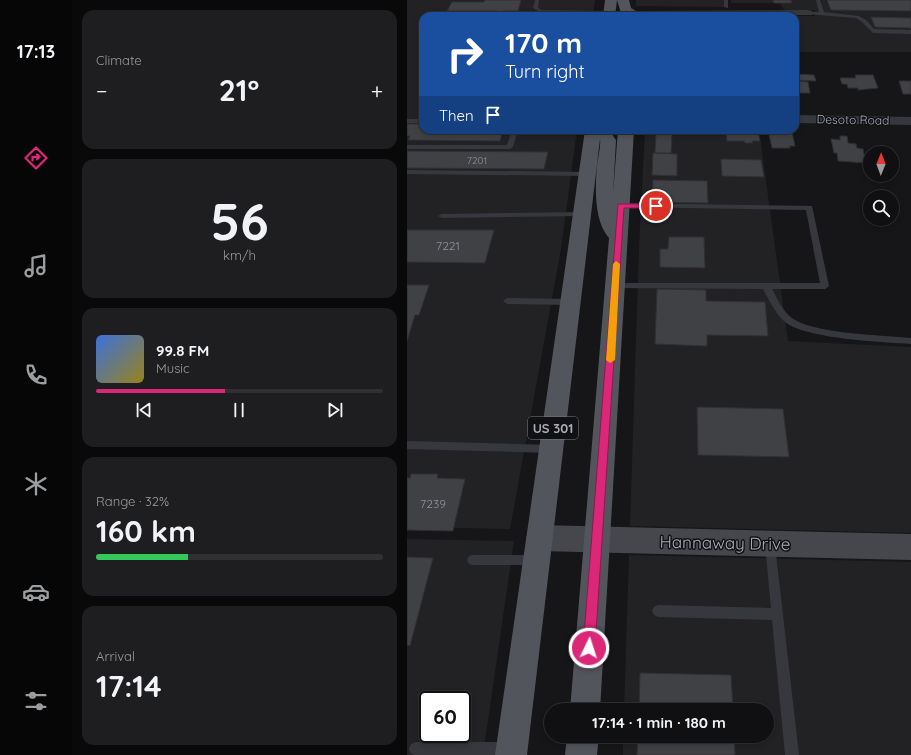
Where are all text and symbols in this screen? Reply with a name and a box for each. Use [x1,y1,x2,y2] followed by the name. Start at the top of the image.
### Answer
[505,25,582,60] text: 170 m
[439,28,491,80] icon: right
[17,40,55,63] text: 17:13
[96,52,142,68] text: Climate
[505,60,585,83] text: Turn right
[219,71,259,109] text: 21°
[96,77,107,105] text: −
[371,77,383,105] text: +
[482,104,504,126] icon: arrive
[439,106,474,125] text: Then
[817,111,889,128] street label: Desoto Road
[22,144,50,172] icon: directions
[863,146,899,182] north arrow
[863,146,899,226] map controls
[467,154,487,167] house number: 7201
[210,188,269,253] text: 56
[639,189,673,223] pin
[863,190,899,226] button: search
[645,195,667,217] icon: arrive
[436,238,460,253] house number: 7221
[223,247,256,263] text: km/h
[22,252,50,280] icon: music
[156,341,209,360] text: 99.8 FM
[156,360,190,376] text: Music
[22,361,50,389] icon: phone
[133,399,155,421] icon: previous
[228,399,250,421] icon: pause
[324,399,346,421] icon: next
[528,417,578,439] road number: US 301
[22,470,50,498] icon: climate
[96,493,169,509] text: Range · 32%
[420,496,446,511] house number: 7239
[96,512,196,550] text: 160 km
[659,531,791,554] street label: Hannaway Drive
[22,578,50,606] icon: car
[568,627,610,669] position arrow
[96,648,135,664] text: Arrival
[96,667,162,705] text: 17:14
[22,687,50,715] icon: filters
[419,691,471,743] speed limit sign: 60
[592,713,726,732] text: 17:14 · 1 min · 180 m

